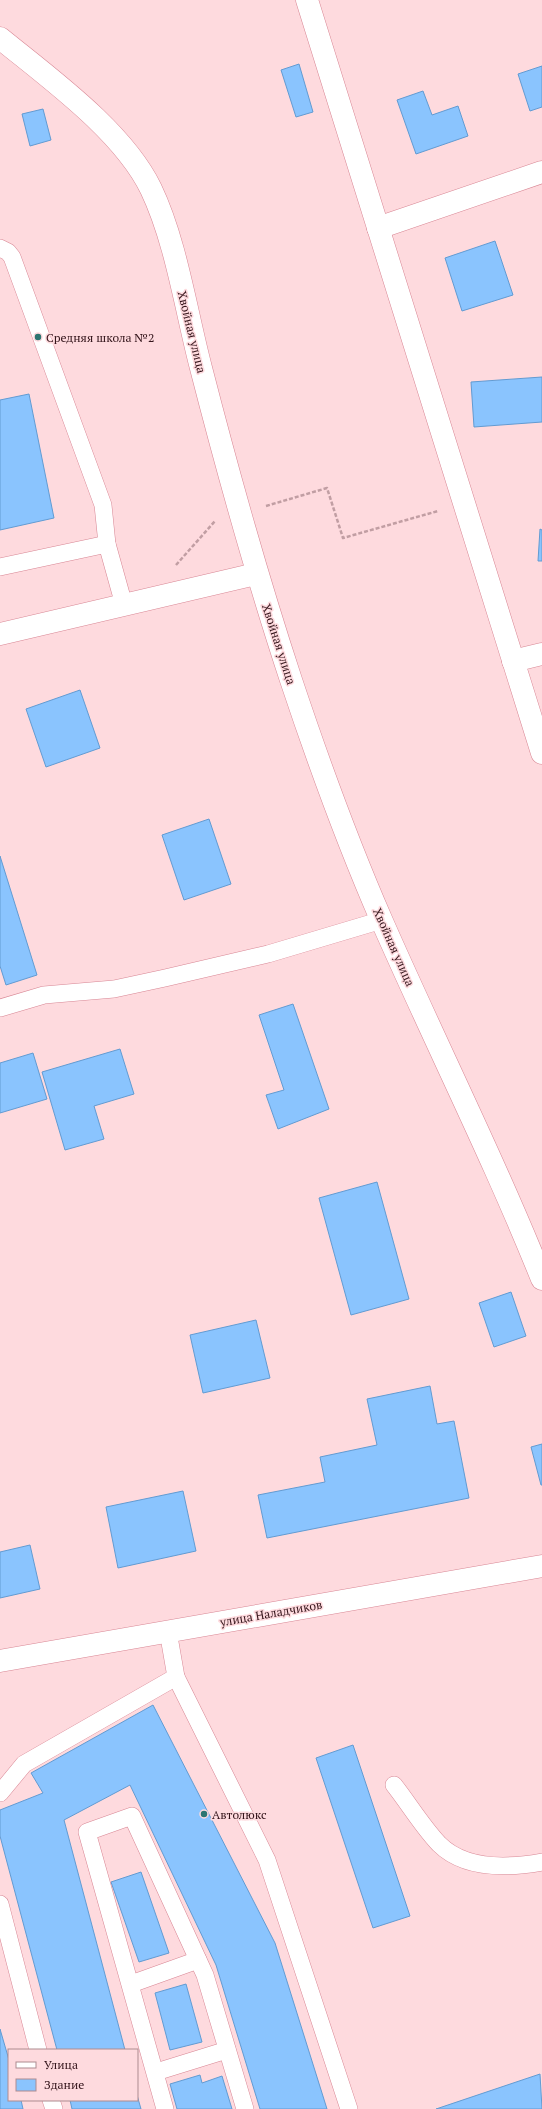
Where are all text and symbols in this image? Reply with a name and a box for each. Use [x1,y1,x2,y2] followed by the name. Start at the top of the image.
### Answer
[175,289,209,375] street label: Хвойная улица
[46,330,154,345] place label: Средняя школа №2
[33,332,43,342] marker: Средняя школа №2
[259,602,299,686] street label: Хвойная улица
[370,906,418,988] street label: Хвойная улица
[218,1597,323,1630] street label: улица Наладчиков
[212,1807,267,1822] place label: Автолюкс
[199,1809,209,1819] marker: Автолюкс
[8,2049,138,2101] legend
[44,2057,78,2072] text: Улица
[44,2077,84,2092] text: Здание

